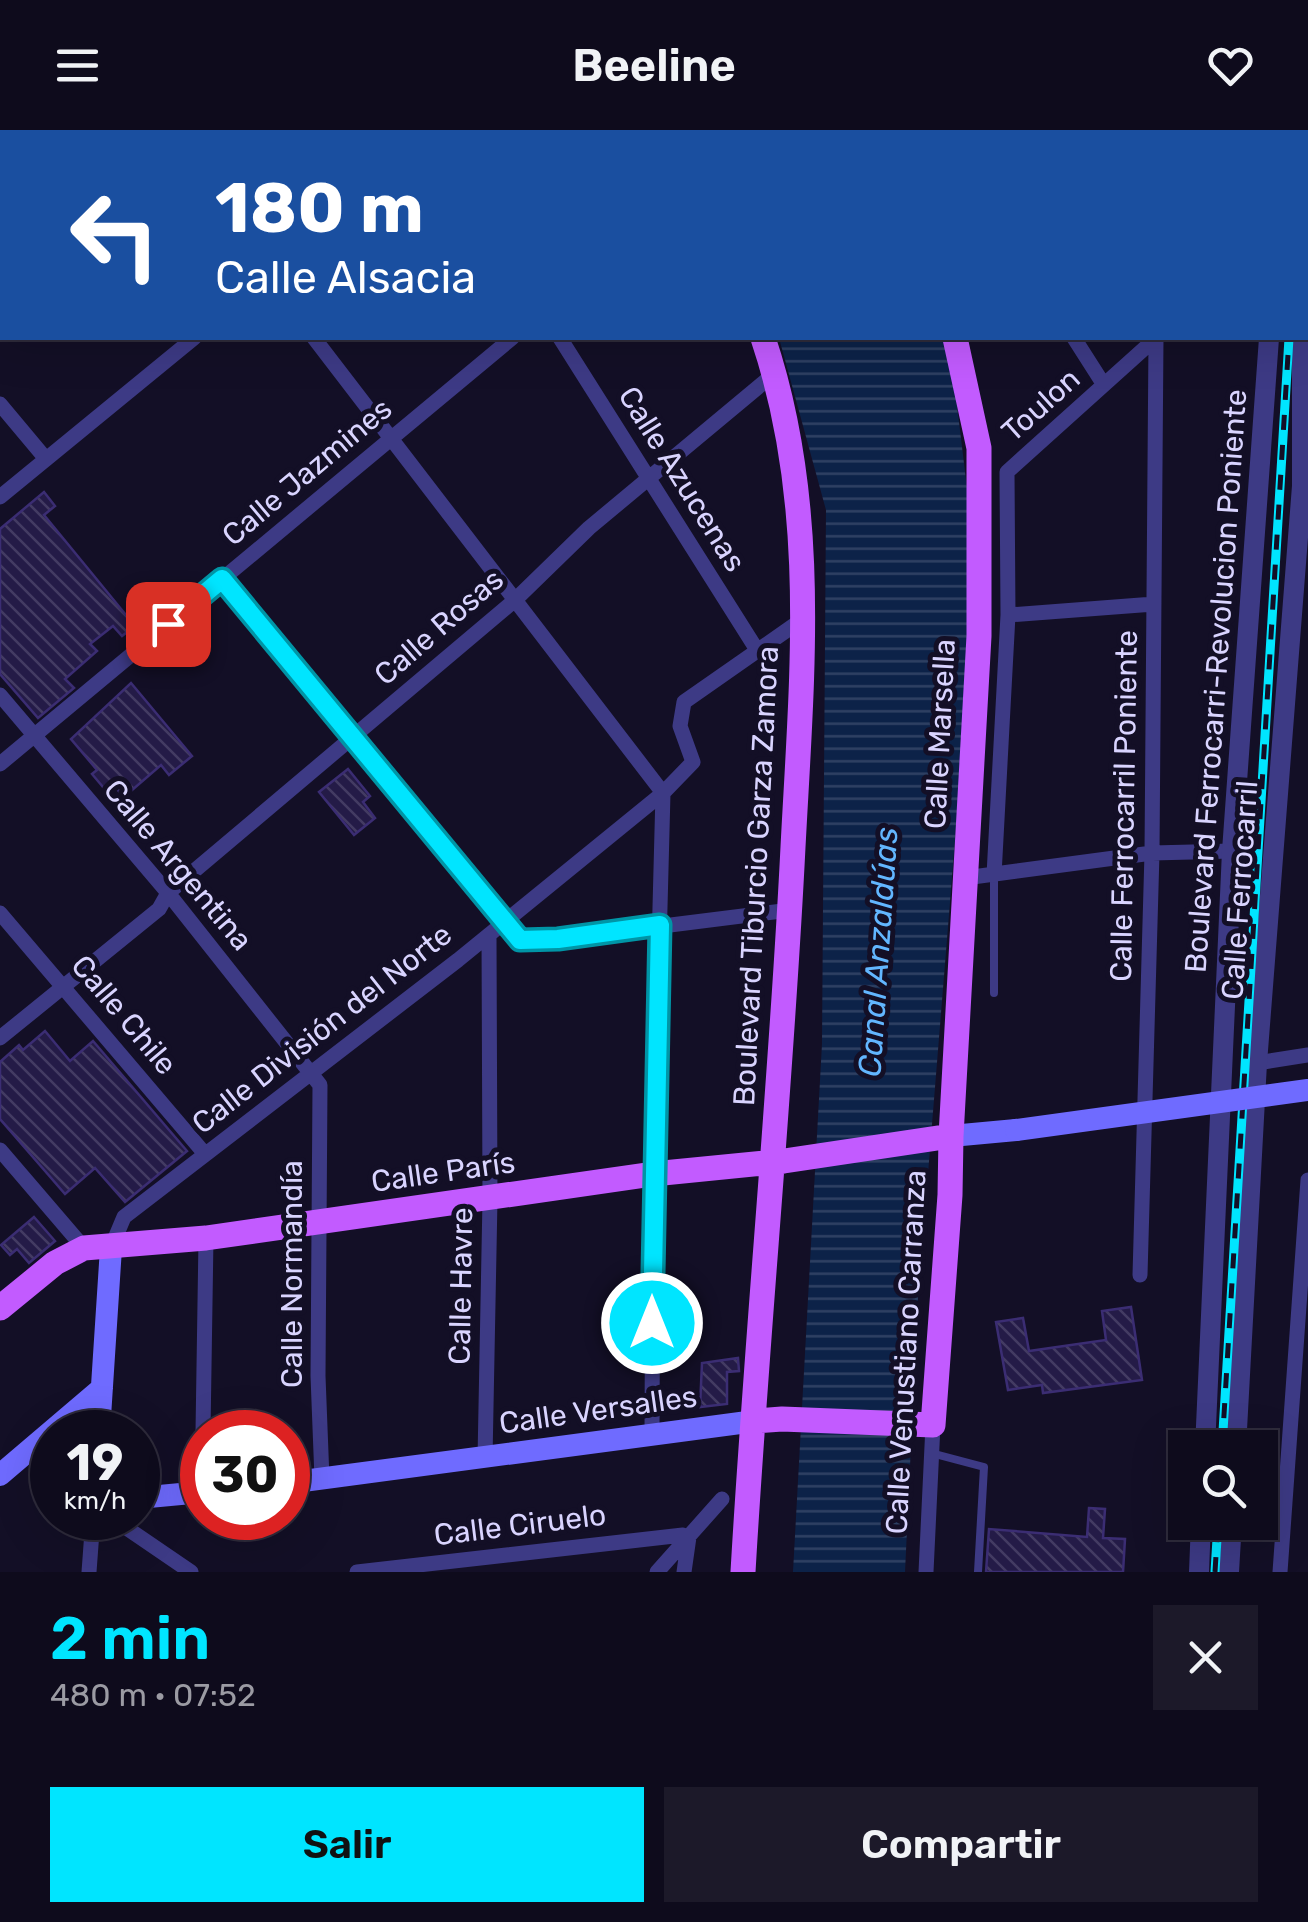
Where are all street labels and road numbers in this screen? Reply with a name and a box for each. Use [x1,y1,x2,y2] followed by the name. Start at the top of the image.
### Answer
[995,361,1087,449] street label: Toulon
[611,380,753,578] street label: Calle Azucenas
[1178,388,1254,974] street label: Boulevard Ferrocarri-Revolucion Poniente
[215,391,399,553] street label: Calle Jazmines
[367,561,511,693] street label: Calle Rosas
[1103,630,1145,982] street label: Calle Ferrocarril Poniente
[917,638,963,830] street label: Calle Marsella
[726,645,786,1107] street label: Boulevard Tiburcio Garza Zamora
[96,772,260,958] street label: Calle Argentina
[1214,779,1266,1001] street label: Calle Ferrocarril
[185,916,459,1142] street label: Calle División del Norte
[64,948,184,1082] street label: Calle Chile
[369,1144,517,1200] street label: Calle París
[274,1160,310,1388] street label: Calle Normandía
[878,1169,934,1535] street label: Calle Venustiano Carranza
[442,1207,480,1365] street label: Calle Havre
[497,1378,699,1442] street label: Calle Versalles
[432,1497,608,1553] street label: Calle Ciruelo

